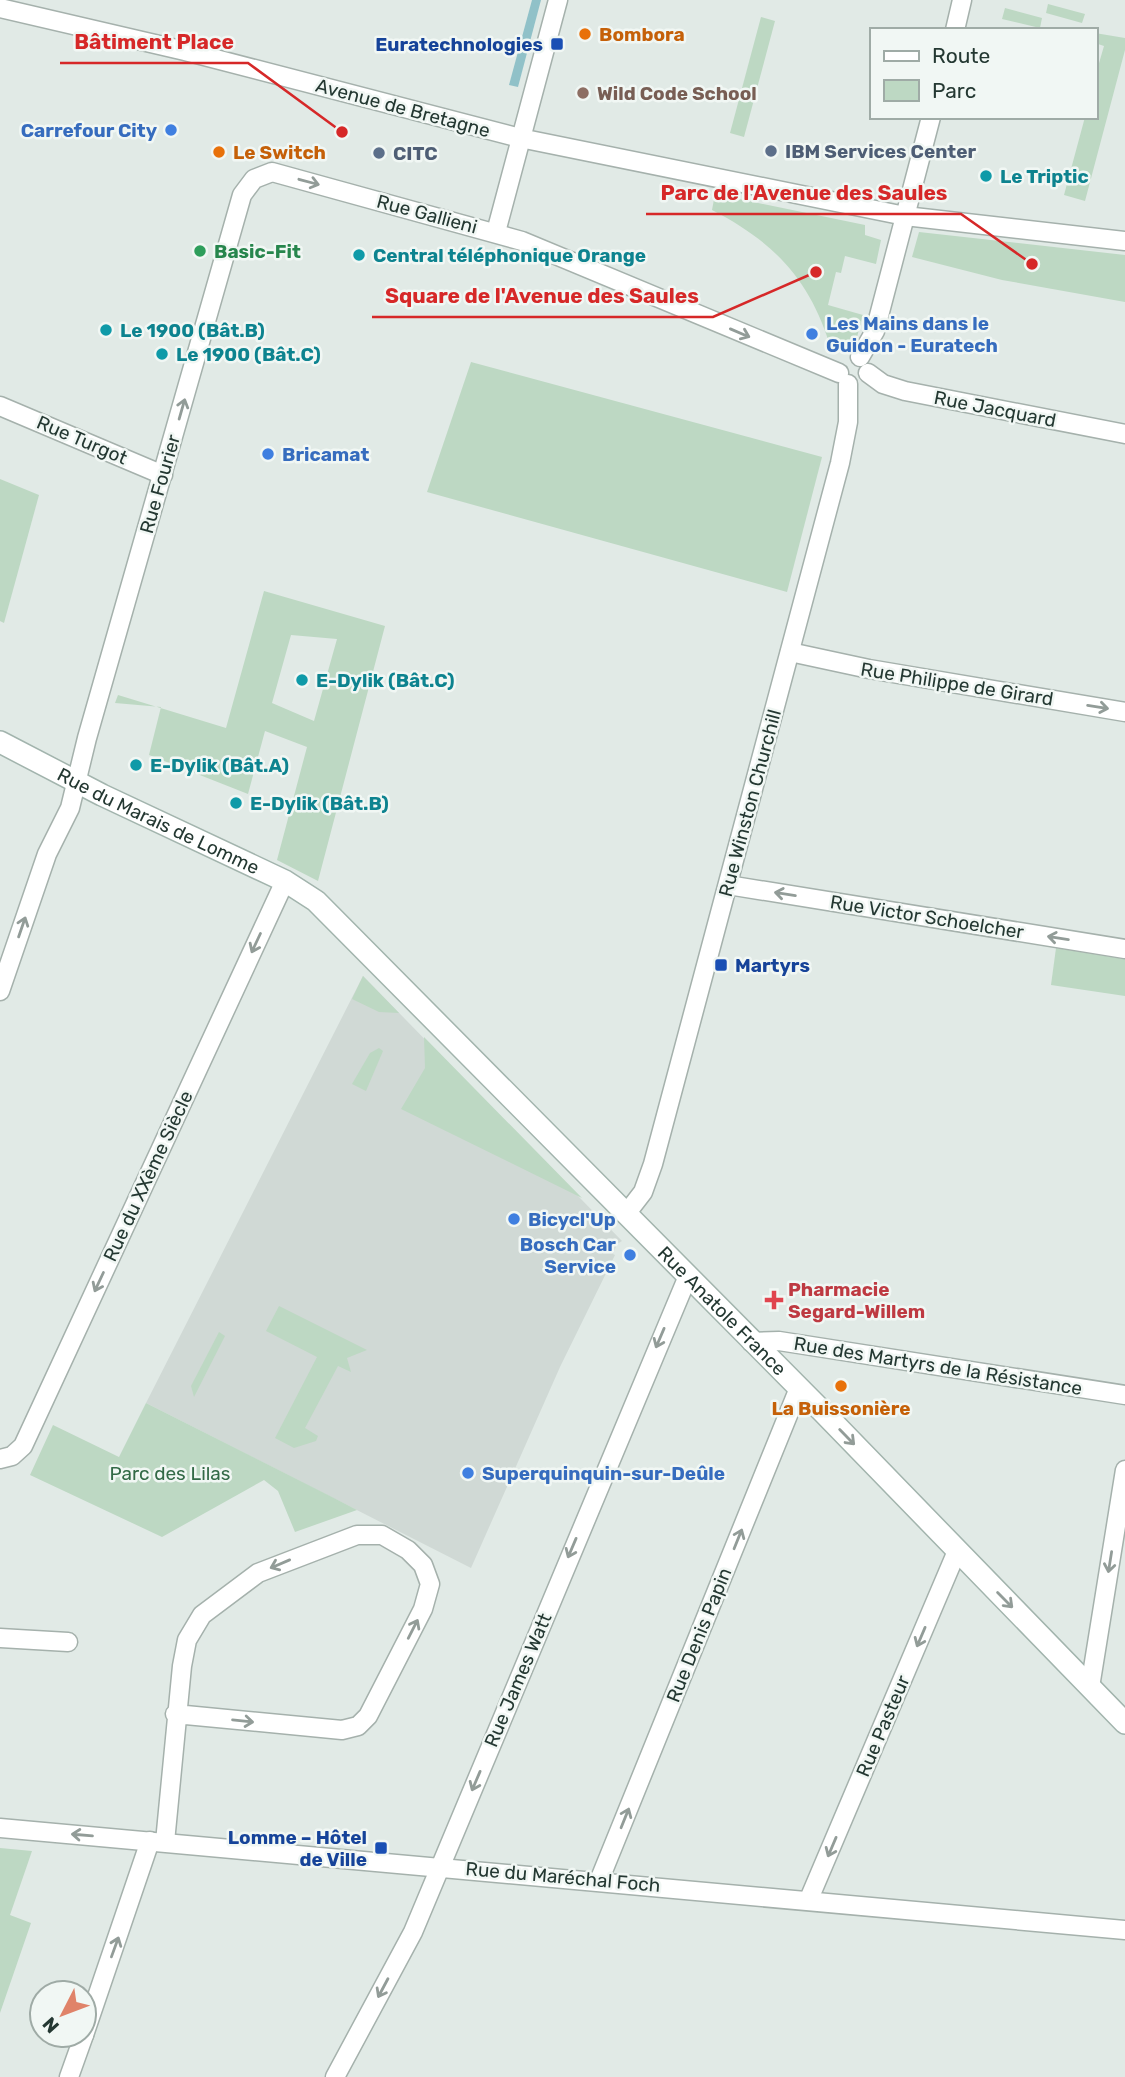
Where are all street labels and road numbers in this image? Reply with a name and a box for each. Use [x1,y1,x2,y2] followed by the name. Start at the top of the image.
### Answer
[313,74,493,142] street label: Avenue de Bretagne
[374,190,480,238] street label: Rue Gallieni
[932,386,1058,432] street label: Rue Jacquard
[33,411,131,470] street label: Rue Turgot
[135,431,185,536] street label: Rue Fourier
[859,657,1055,711] street label: Rue Philippe de Girard
[714,707,786,899] street label: Rue Winston Churchill
[54,762,263,879] street label: Rue du Marais de Lomme
[828,890,1026,944] street label: Rue Victor Schoelcher
[98,1087,198,1265] street label: Rue du XXème Siècle
[653,1241,791,1380] street label: Rue Anatole France
[792,1332,1084,1400] street label: Rue des Martyrs de la Résistance
[661,1564,737,1706] street label: Rue Denis Papin
[479,1609,557,1750] street label: Rue James Watt
[851,1671,915,1780] street label: Rue Pasteur
[465,1857,661,1897] street label: Rue du Maréchal Foch

